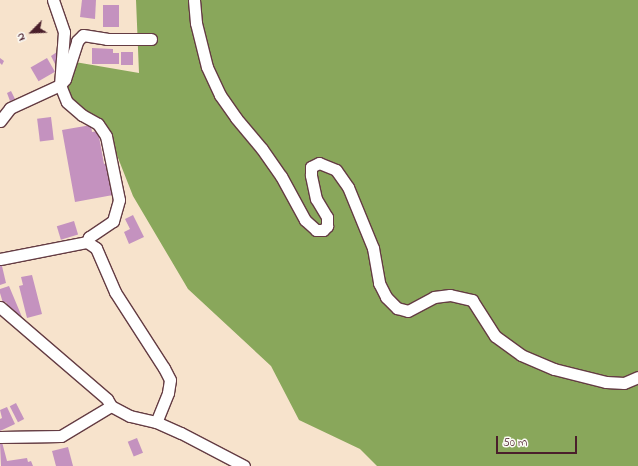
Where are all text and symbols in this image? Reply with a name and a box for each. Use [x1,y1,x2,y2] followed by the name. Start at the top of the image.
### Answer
[12,12,52,52] north arrow
[12,30,30,44] text: N
[498,428,579,454] scale bar
[503,434,527,452] text: 50 m

